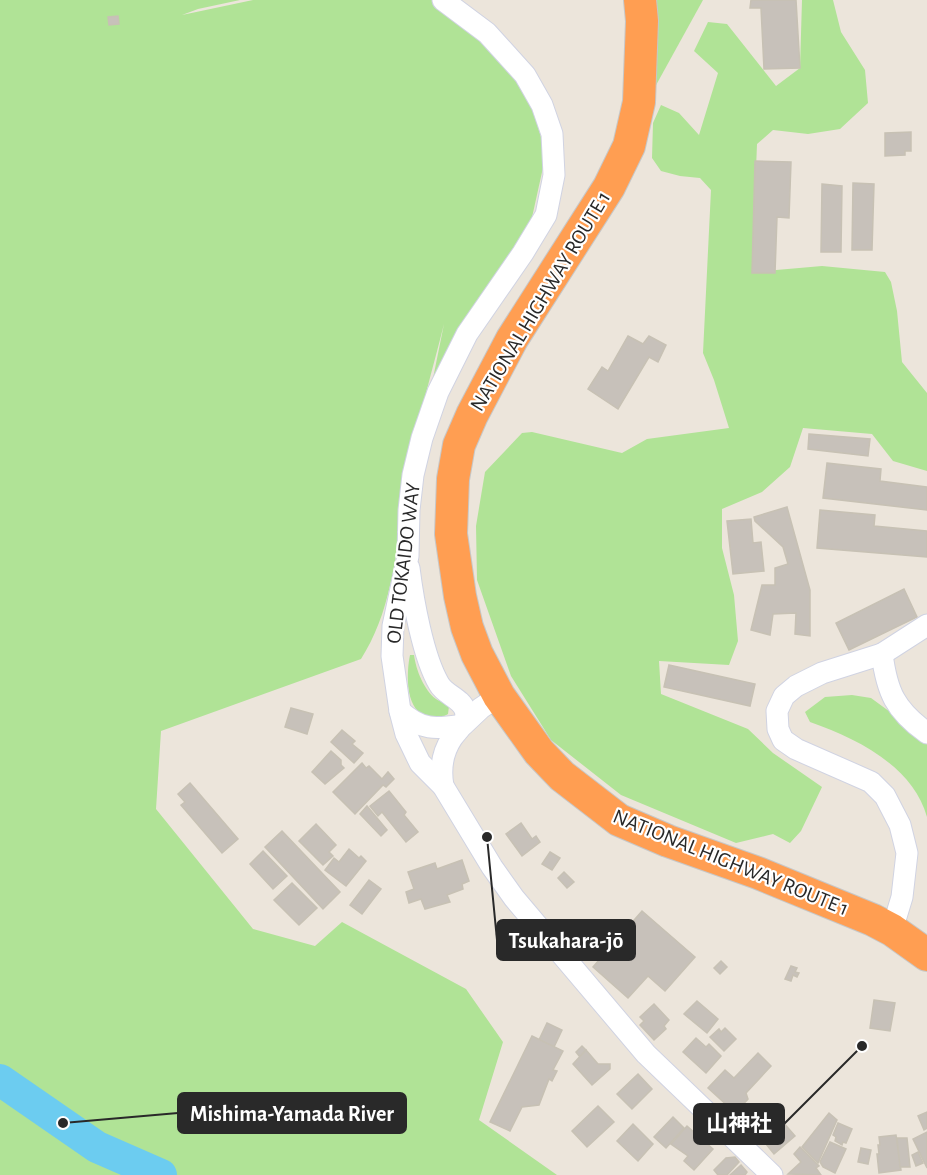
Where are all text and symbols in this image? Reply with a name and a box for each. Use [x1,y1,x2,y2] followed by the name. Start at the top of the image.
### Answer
[466,188,614,415] street label: NATIONAL HIGHWAY ROUTE 1
[383,481,424,645] street label: OLD TOKAIDO WAY
[610,805,852,919] street label: NATIONAL HIGHWAY ROUTE 1
[497,920,635,960] callout: Tsukahara-jō
[509,930,624,953] text: Tsukahara-jō
[178,1093,406,1133] callout: Mishima-Yamada River
[190,1103,394,1125] text: Mishima-Yamada River
[694,1104,784,1144] callout: 山神社
[706,1112,772,1135] text: 山神社

